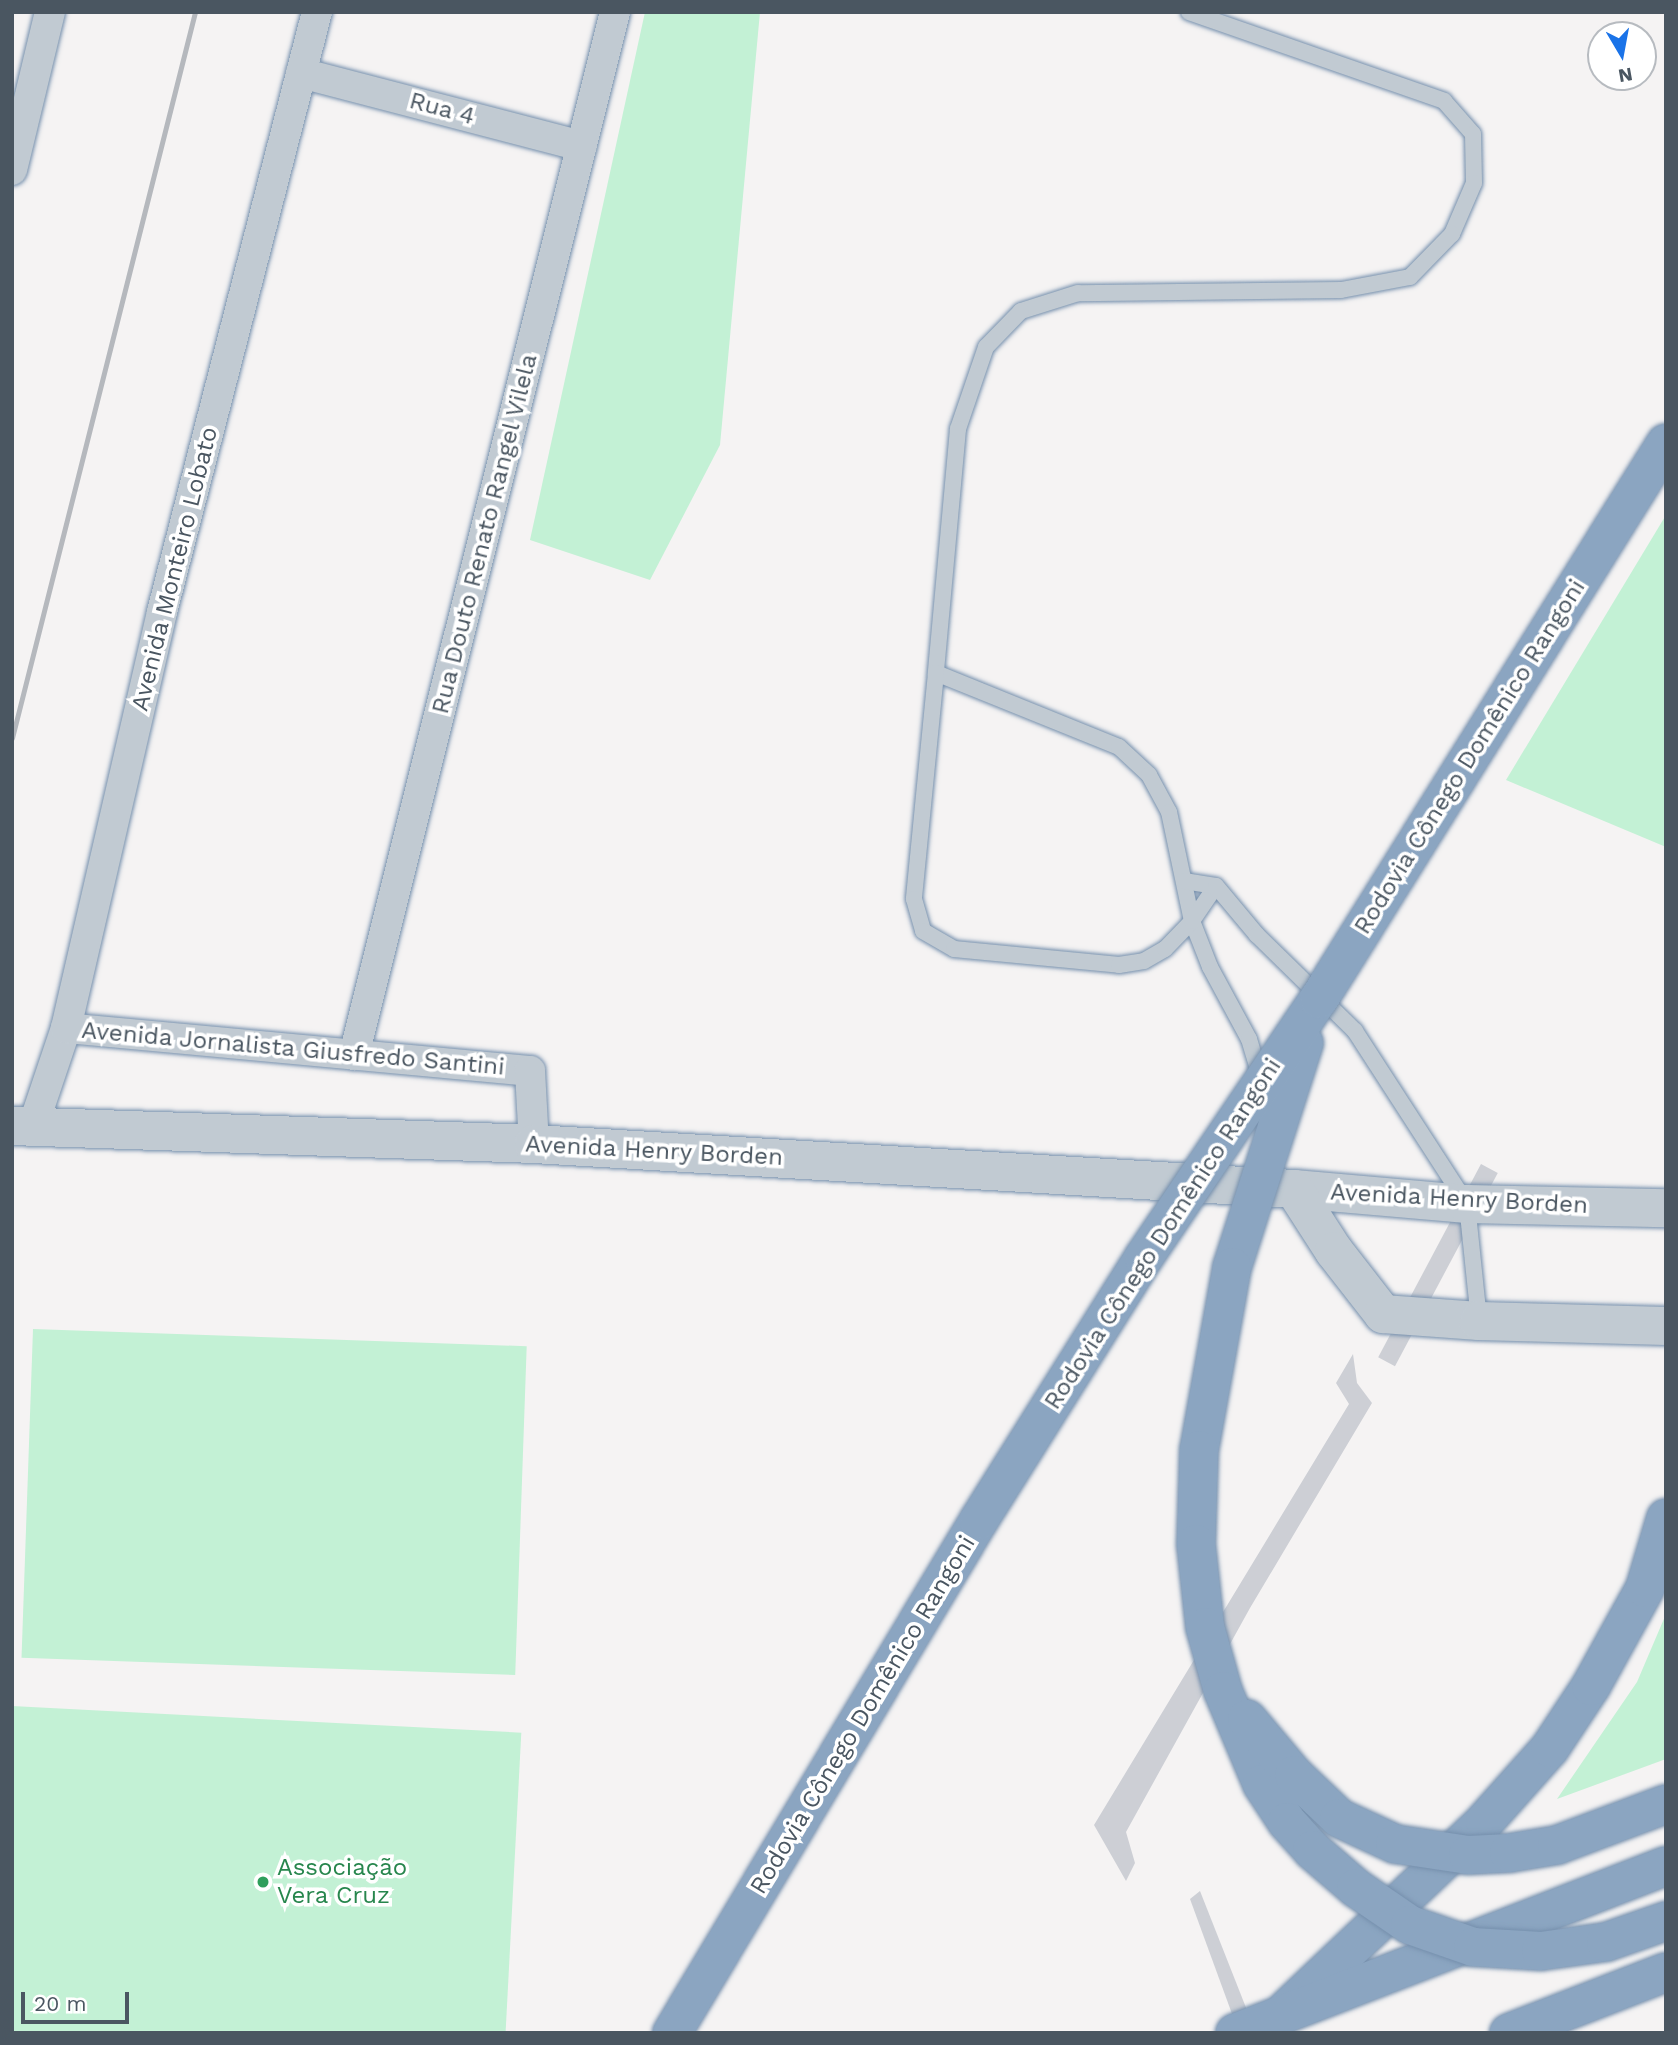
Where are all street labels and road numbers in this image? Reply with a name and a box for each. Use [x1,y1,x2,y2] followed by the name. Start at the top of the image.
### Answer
[406,86,478,132] street label: Rua 4
[426,350,544,718] street label: Rua Douto Renato Rangel Vilela
[126,424,224,714] street label: Avenida Monteiro Lobato
[1348,574,1592,940] street label: Rodovia Cônego Domênico Rangoni
[79,1016,507,1082] street label: Avenida Jornalista Giusfredo Santini
[1038,1053,1288,1415] street label: Rodovia Cônego Domênico Rangoni
[524,1130,784,1172] street label: Avenida Henry Borden
[1329,1178,1589,1220] street label: Avenida Henry Borden
[744,1530,982,1900] street label: Rodovia Cônego Domênico Rangoni

